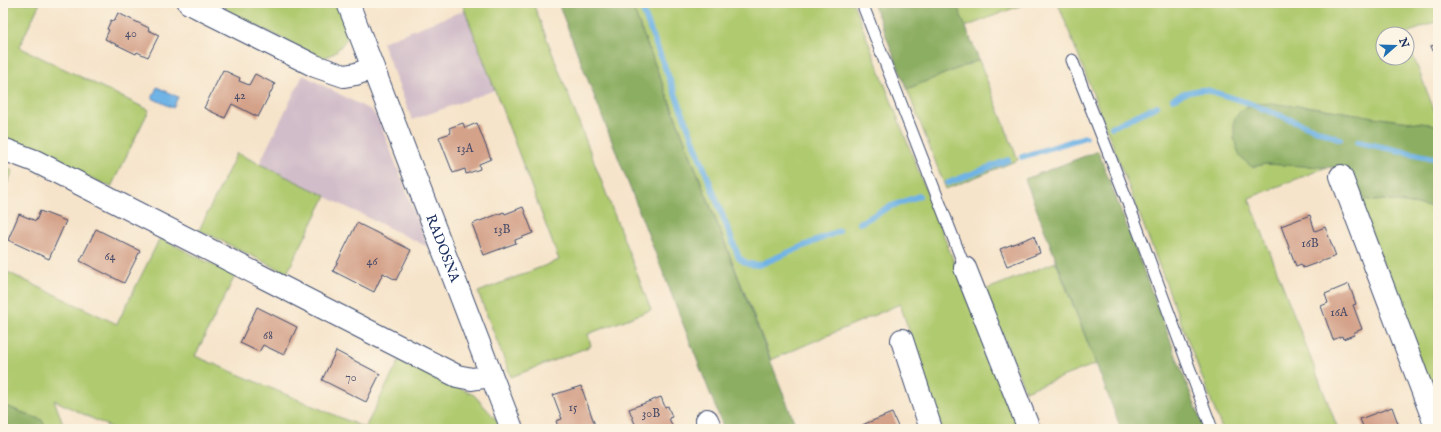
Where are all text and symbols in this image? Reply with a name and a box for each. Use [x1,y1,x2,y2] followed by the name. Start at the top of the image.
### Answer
[125,26,137,41] house number: 40
[1375,26,1415,66] north arrow
[1395,35,1412,50] text: N
[234,88,246,103] house number: 42
[456,141,474,156] house number: 13A
[421,212,464,285] street label: RADOSNA
[494,222,511,237] house number: 13B
[1301,236,1319,251] house number: 16B
[105,249,116,264] house number: 64
[367,254,378,269] house number: 46
[1330,305,1349,320] house number: 16A
[263,328,273,343] house number: 68
[345,370,357,385] house number: 70
[569,400,578,415] house number: 15
[642,406,660,421] house number: 30B

